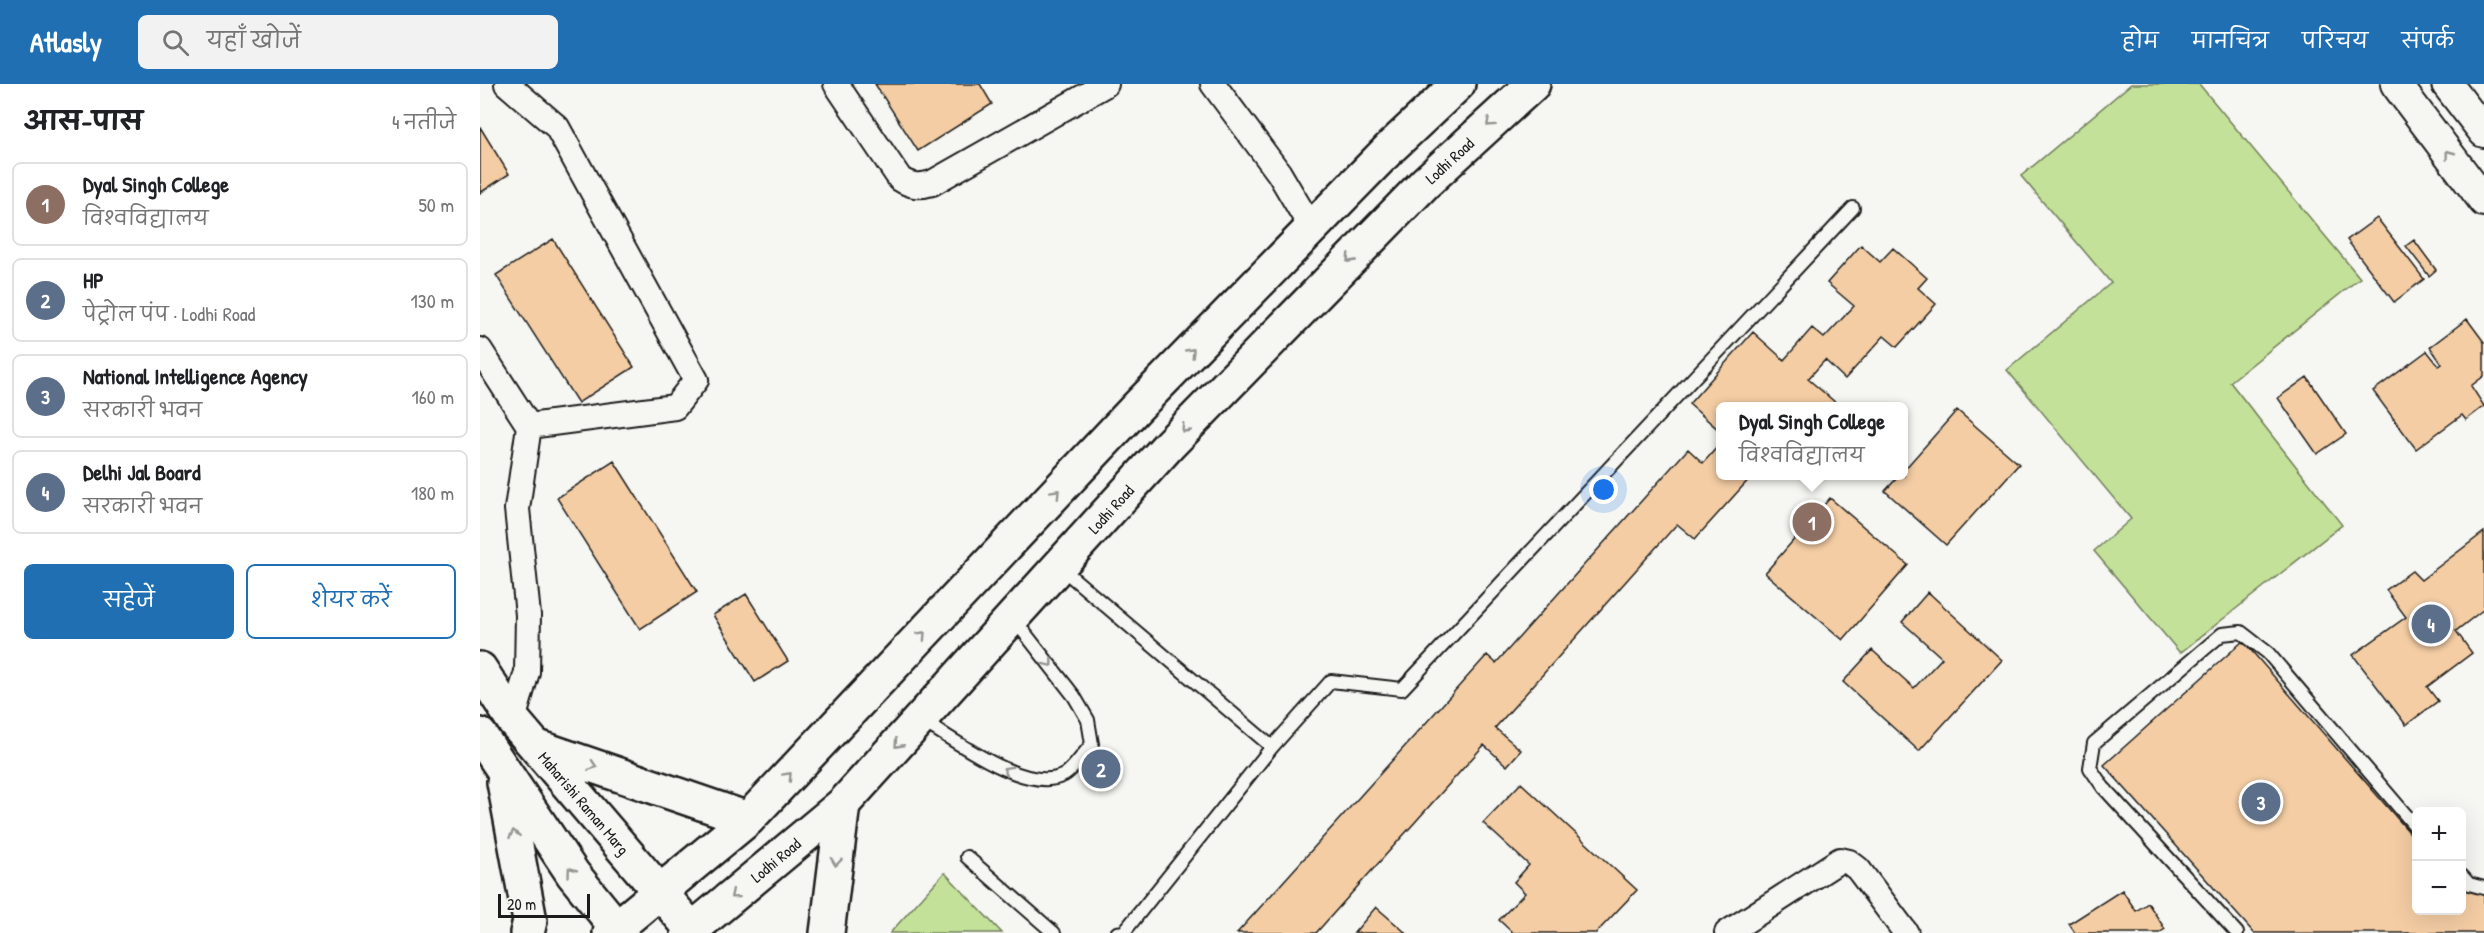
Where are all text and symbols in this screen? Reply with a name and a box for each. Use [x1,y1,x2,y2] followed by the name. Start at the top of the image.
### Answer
[138,15,558,69] search box
[30,23,102,61] text: Atlasly
[207,25,301,55] text: यहाँ खोजें
[159,26,192,59] icon: search
[2122,26,2159,55] text: होम
[2192,26,2269,55] text: मानचित्र
[2302,26,2368,55] text: परिचय
[2401,26,2454,55] text: संपर्क
[24,103,143,138] text: आस-पास
[392,108,456,135] text: 4 नतीजे
[1486,116,1497,127] one-way arrow
[1420,133,1479,189] street label: Lodhi Road
[2445,150,2456,161] one-way arrow
[83,169,229,199] text: Dyal Singh College
[42,191,49,218] text: 1
[418,191,454,218] text: 50 m
[83,204,209,231] text: विश्वविद्यालय
[1347,252,1358,263] one-way arrow
[83,265,104,295] text: HP
[41,287,50,314] text: 2
[411,287,454,314] text: 130 m
[83,300,255,327] text: पेट्रोल पंप · Lodhi Road
[1184,349,1195,360] one-way arrow
[83,361,308,391] text: National Intelligence Agency
[41,383,50,410] text: 3
[412,383,454,410] text: 160 m
[83,396,202,423] text: सरकारी भवन
[1716,402,1908,480] popup
[1739,406,1885,436] text: Dyal Singh College
[1181,421,1192,432] one-way arrow
[1739,441,1865,468] text: विश्वविद्यालय
[83,457,201,487] text: Delhi Jal Board
[1589,475,1618,504] your location
[42,479,49,506] text: 4
[411,479,454,506] text: 180 m
[1083,480,1139,538] street label: Lodhi Road
[1049,489,1060,500] one-way arrow
[83,492,202,519] text: सरकारी भवन
[1792,500,1832,544] pin: 1
[24,564,234,639] button: सहेजें
[246,564,456,639] button: शेयर करें
[2412,602,2450,646] pin: 4
[915,631,926,642] one-way arrow
[1041,657,1052,668] one-way arrow
[894,737,905,748] one-way arrow
[1082,746,1120,792] pin: 2
[534,747,634,859] street label: Maharishi Raman Marg
[588,758,598,771] one-way arrow
[1003,765,1013,777] one-way arrow
[781,773,792,784] one-way arrow
[2242,780,2280,824] pin: 3
[2412,807,2466,915] map controls
[2412,807,2466,861] button: +
[508,830,521,840] one-way arrow
[746,833,805,887] street label: Lodhi Road
[830,857,842,867] one-way arrow
[2412,861,2466,915] button: −
[568,867,579,878] one-way arrow
[730,888,741,899] one-way arrow
[498,891,590,918] scale bar
[507,893,536,915] text: 20 m

